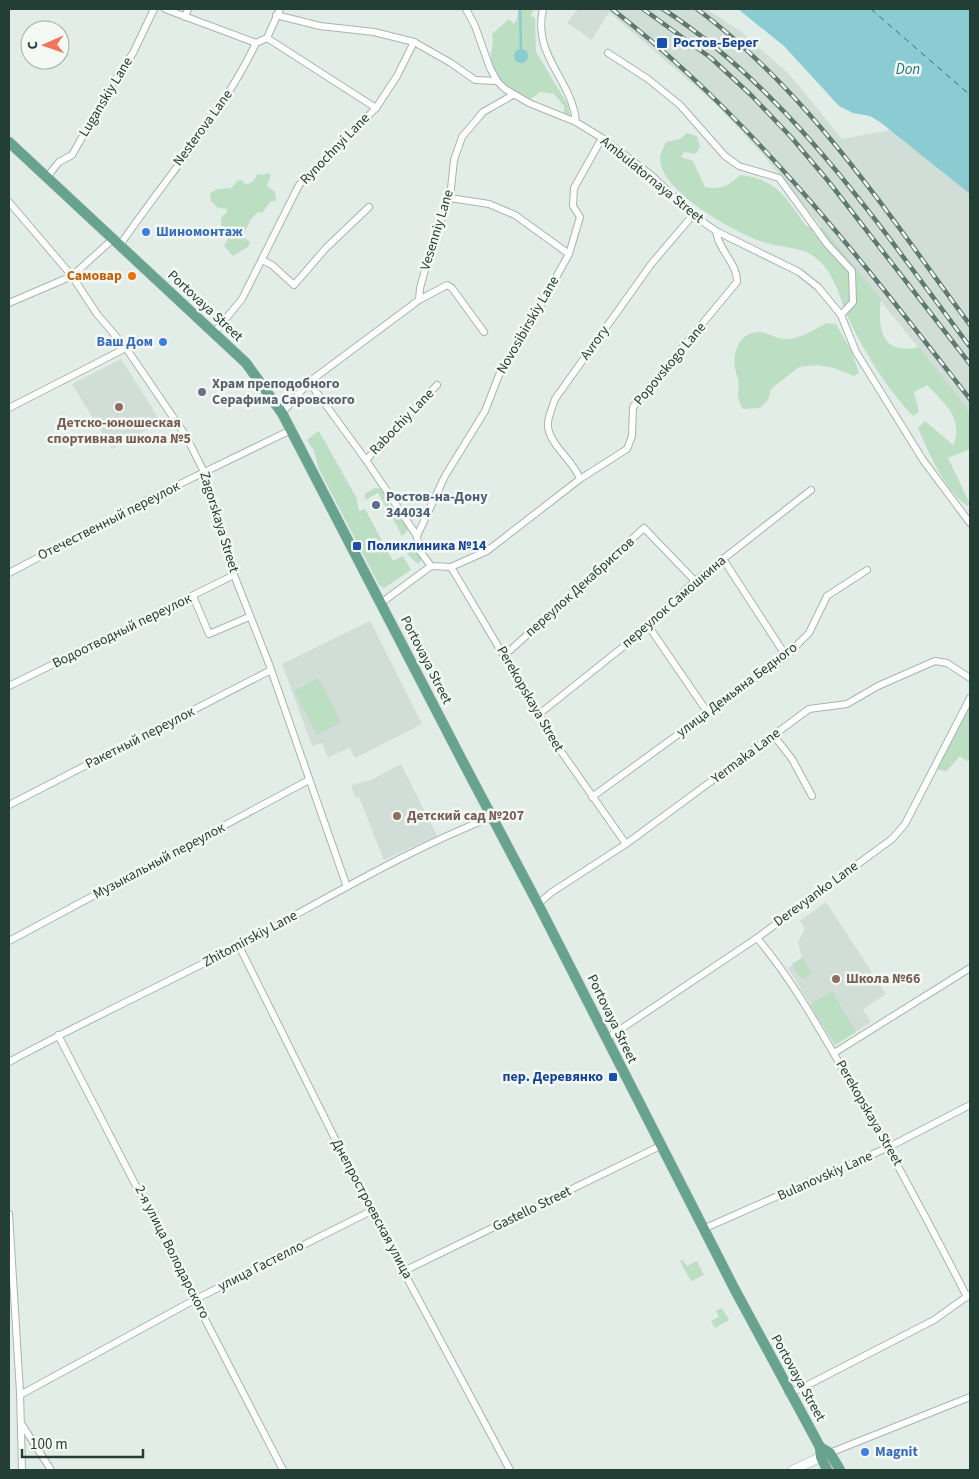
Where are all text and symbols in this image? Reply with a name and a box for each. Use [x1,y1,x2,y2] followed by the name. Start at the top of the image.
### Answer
[20,20,70,70] north arrow
[673,33,759,53] place label: Ростов-Берег
[655,36,669,50] marker: Ростов-Берег
[23,41,43,50] text: С
[74,53,138,141] street label: Luganskiy Lane
[896,59,920,80] water label: Don
[168,86,238,170] street label: Nesterova Lane
[296,109,374,189] street label: Rynochnyi Lane
[596,132,708,228] street label: Ambulatornaya Street
[415,187,459,273] street label: Vesenniy Lane
[156,222,243,242] place label: Шиномонтаж
[140,226,152,238] marker: Шиномонтаж
[67,266,122,286] place label: Самовар
[163,266,247,346] street label: Portovaya Street
[126,270,138,282] marker: Самовар
[492,272,564,378] street label: Novosibirskiy Lane
[629,318,711,410] street label: Popovskogo Lane
[576,321,615,364] street label: Avrory
[96,332,153,352] place label: Ваш Дом
[157,336,169,348] marker: Ваш Дом
[212,374,355,410] place label: Храм преподобного Серафима Саровского
[365,384,439,460] street label: Rabochiy Lane
[196,386,208,398] marker: Храм преподобного Серафима Саровского
[113,401,125,413] marker: Детско-юношеская спортивная школа №5
[47,413,191,449] place label: Детско-юношеская спортивная школа №5
[194,469,244,575] street label: Zagorskaya Street
[34,476,184,566] street label: Отечественный переулок
[386,487,488,523] place label: Ростов-на-Дону 344034
[370,499,382,511] marker: Ростов-на-Дону 344034
[521,532,639,642] street label: переулок Декабристов
[367,536,487,556] place label: Поликлиника №14
[351,540,363,552] marker: Поликлиника №14
[617,551,731,653] street label: переулок Самошкина
[49,589,195,673] street label: Водоотводный переулок
[395,612,457,708] street label: Portovaya Street
[672,638,802,742] street label: улица Демьяна Бедного
[492,642,569,756] street label: Perekopskaya Street
[82,702,198,774] street label: Ракетный переулок
[707,723,785,789] street label: Yermaka Lane
[407,806,524,826] place label: Детский сад №207
[391,810,403,822] marker: Детский сад №207
[90,818,228,904] street label: Музыкальный переулок
[770,856,863,932] street label: Derevyanko Lane
[199,906,301,972] street label: Zhitomirskiy Lane
[846,969,920,989] place label: Школа №66
[582,971,642,1067] street label: Portovaya Street
[830,973,842,985] marker: Школа №66
[831,1056,908,1170] street label: Perekopskaya Street
[503,1067,603,1087] place label: пер. Деревянко
[607,1071,619,1083] marker: пер. Деревянко
[327,1135,417,1283] street label: Днепростроевская улица
[774,1146,876,1206] street label: Bulanovskiy Lane
[489,1181,575,1237] street label: Gastello Street
[130,1182,214,1322] street label: 2-я улица Володарского
[215,1236,307,1296] street label: улица Гастелло
[766,1331,830,1425] street label: Portovaya Street
[22,1426,144,1458] scale bar
[30,1434,68,1455] text: 100 m
[875,1442,918,1462] place label: Magnit
[859,1446,871,1458] marker: Magnit

